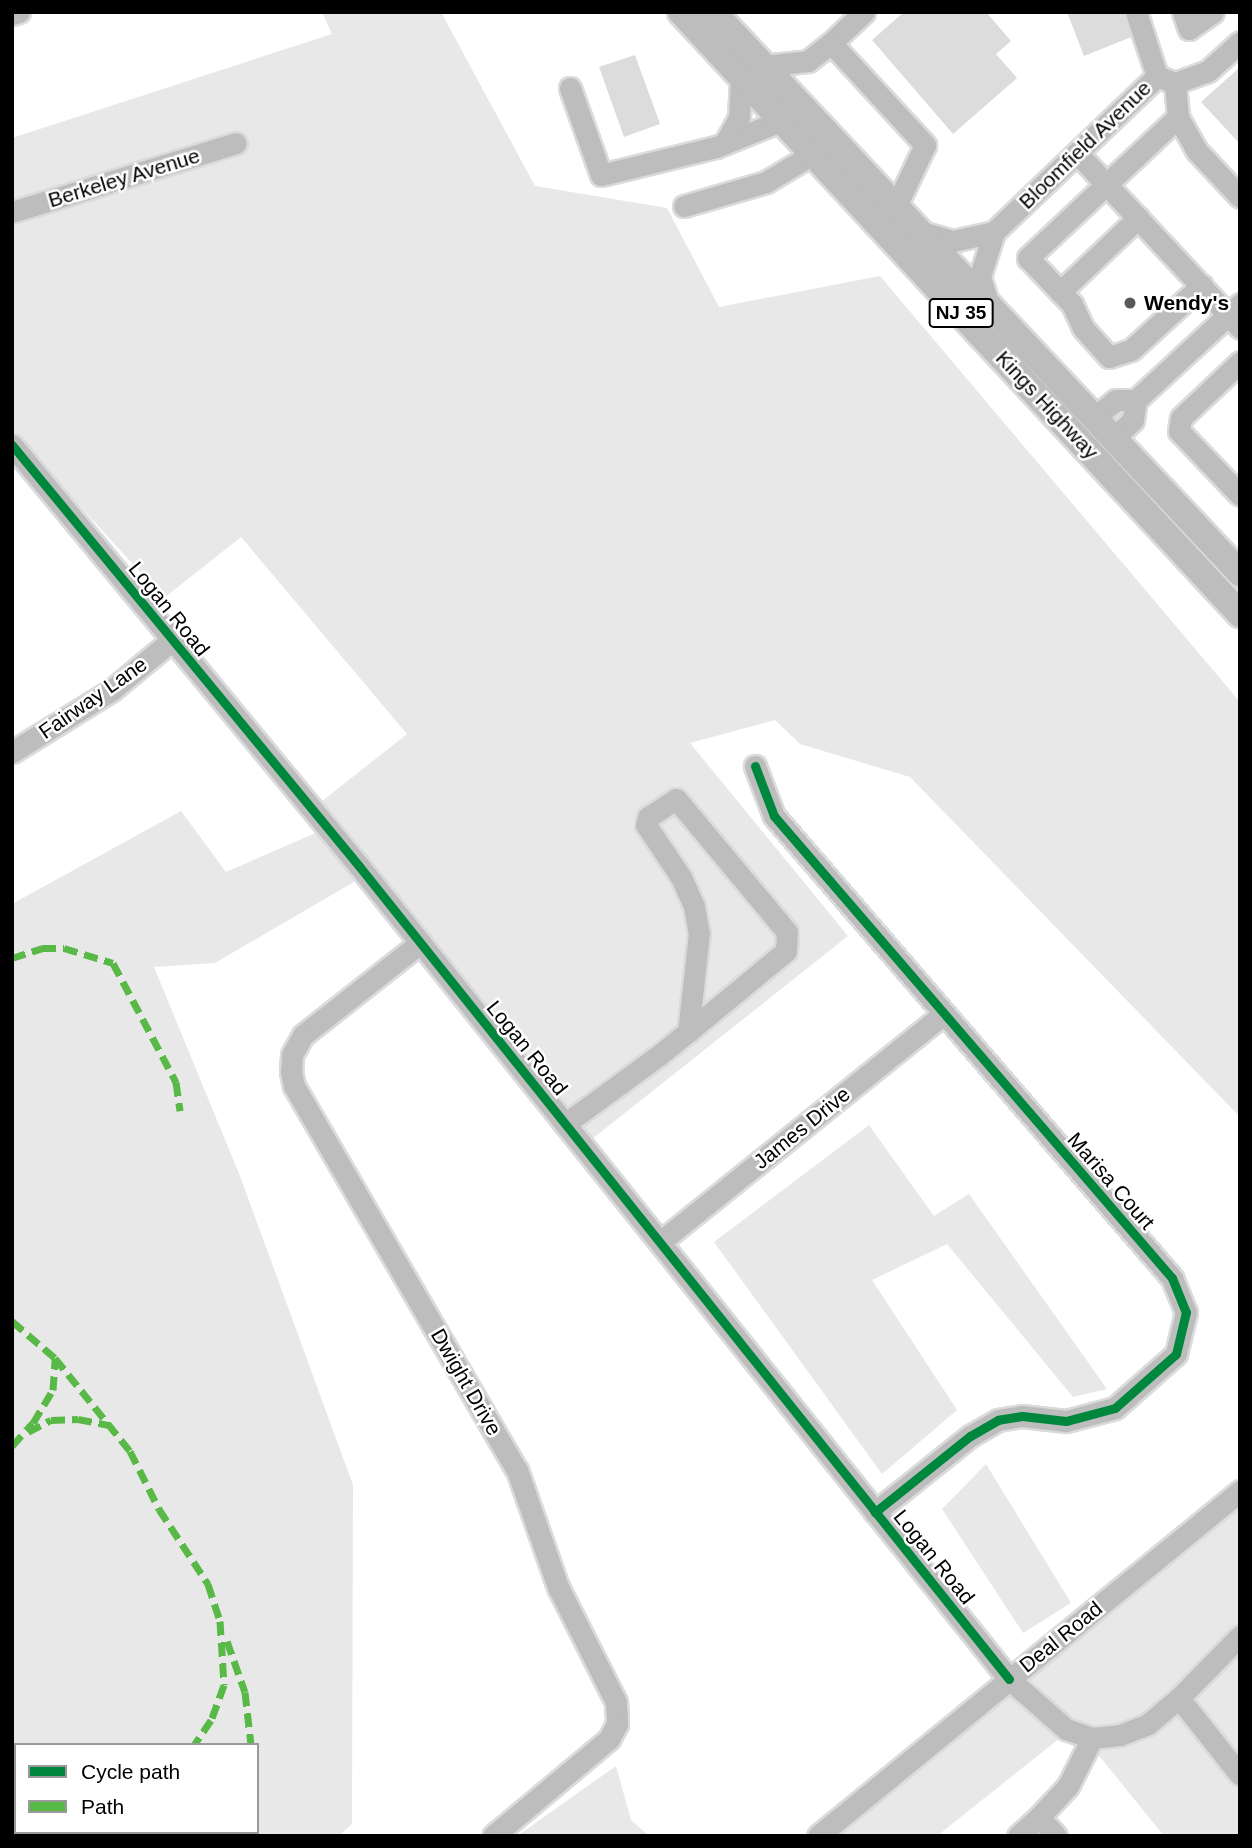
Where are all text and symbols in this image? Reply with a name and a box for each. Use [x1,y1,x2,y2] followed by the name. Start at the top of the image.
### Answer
[1013,75,1157,215] street label: Bloomfield Avenue
[45,143,203,213] street label: Berkeley Avenue
[1144,290,1229,316] place label: Wendy's
[1122,295,1138,311] marker: Wendy's
[928,298,994,328] road number: NJ 35
[990,346,1104,464] street label: Kings Highway
[123,557,215,661] street label: Logan Road
[34,652,152,744] street label: Fairway Lane
[481,996,573,1100] street label: Logan Road
[749,1081,855,1175] street label: James Drive
[1062,1127,1160,1235] street label: Marisa Court
[425,1324,507,1440] street label: Dwight Drive
[888,1505,980,1609] street label: Logan Road
[1015,1596,1107,1678] street label: Deal Road
[14,1743,259,1834] legend
[81,1760,180,1783] text: Cycle path
[81,1795,124,1818] text: Path

